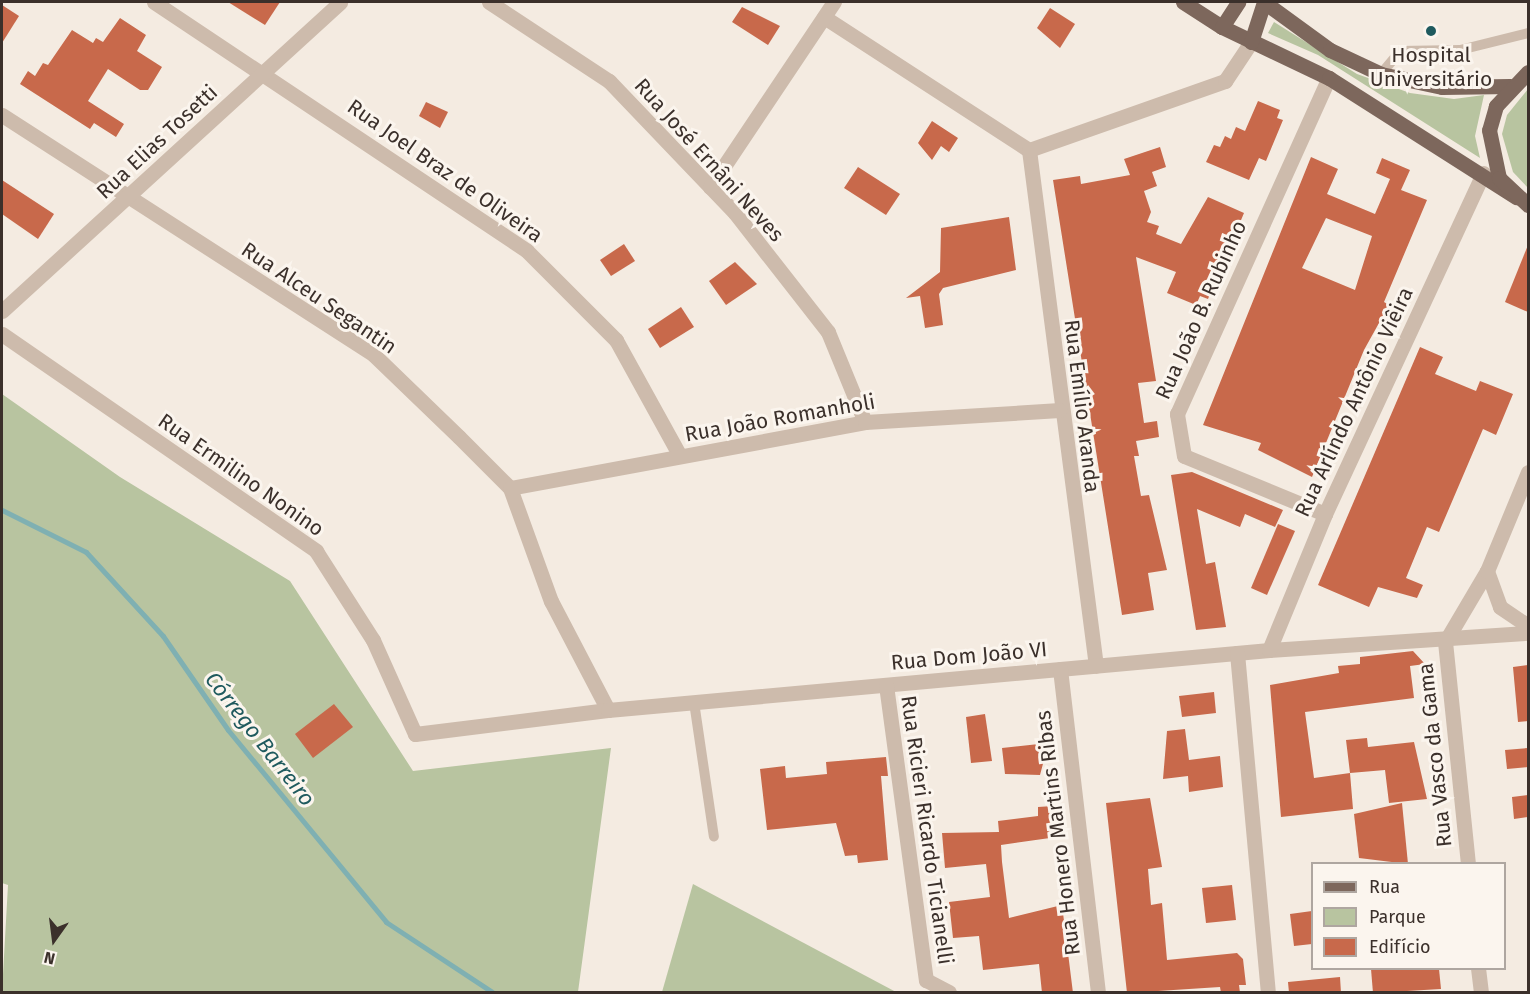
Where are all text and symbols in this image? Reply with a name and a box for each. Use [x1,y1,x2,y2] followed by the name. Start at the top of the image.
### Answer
[1422,22,1440,40] marker: Hospital Universitário
[1370,42,1492,92] place label: Hospital Universitário
[629,73,789,247] street label: Rua José Ernâni Neves
[91,80,223,204] street label: Rua Elias Tosetti
[342,94,548,248] street label: Rua Joel Braz de Oliveira
[1150,217,1252,403] street label: Rua João B. Rubinho
[237,237,401,359] street label: Rua Alceu Segantin
[1290,283,1418,521] street label: Rua Arlíndo Antônio Viêira
[1059,318,1105,494] street label: Rua Emílio Aranda
[683,389,877,447] street label: Rua João Romanholi
[153,408,329,542] street label: Rua Ermilino Nonino
[890,637,1048,675] street label: Rua Dom João VI
[1413,662,1457,848] street label: Rua Vasco da Gama
[199,667,321,811] water label: Córrego Barreiro
[896,694,958,966] street label: Rua Ricieri Ricardo Ticianelli
[1030,709,1086,957] street label: Rua Honero Martins Ribas
[1311,862,1506,970] legend
[1369,876,1400,898] text: Rua
[1369,906,1426,928] text: Parque
[24,910,84,970] north arrow
[1369,936,1431,958] text: Edifício
[42,947,57,968] text: N

